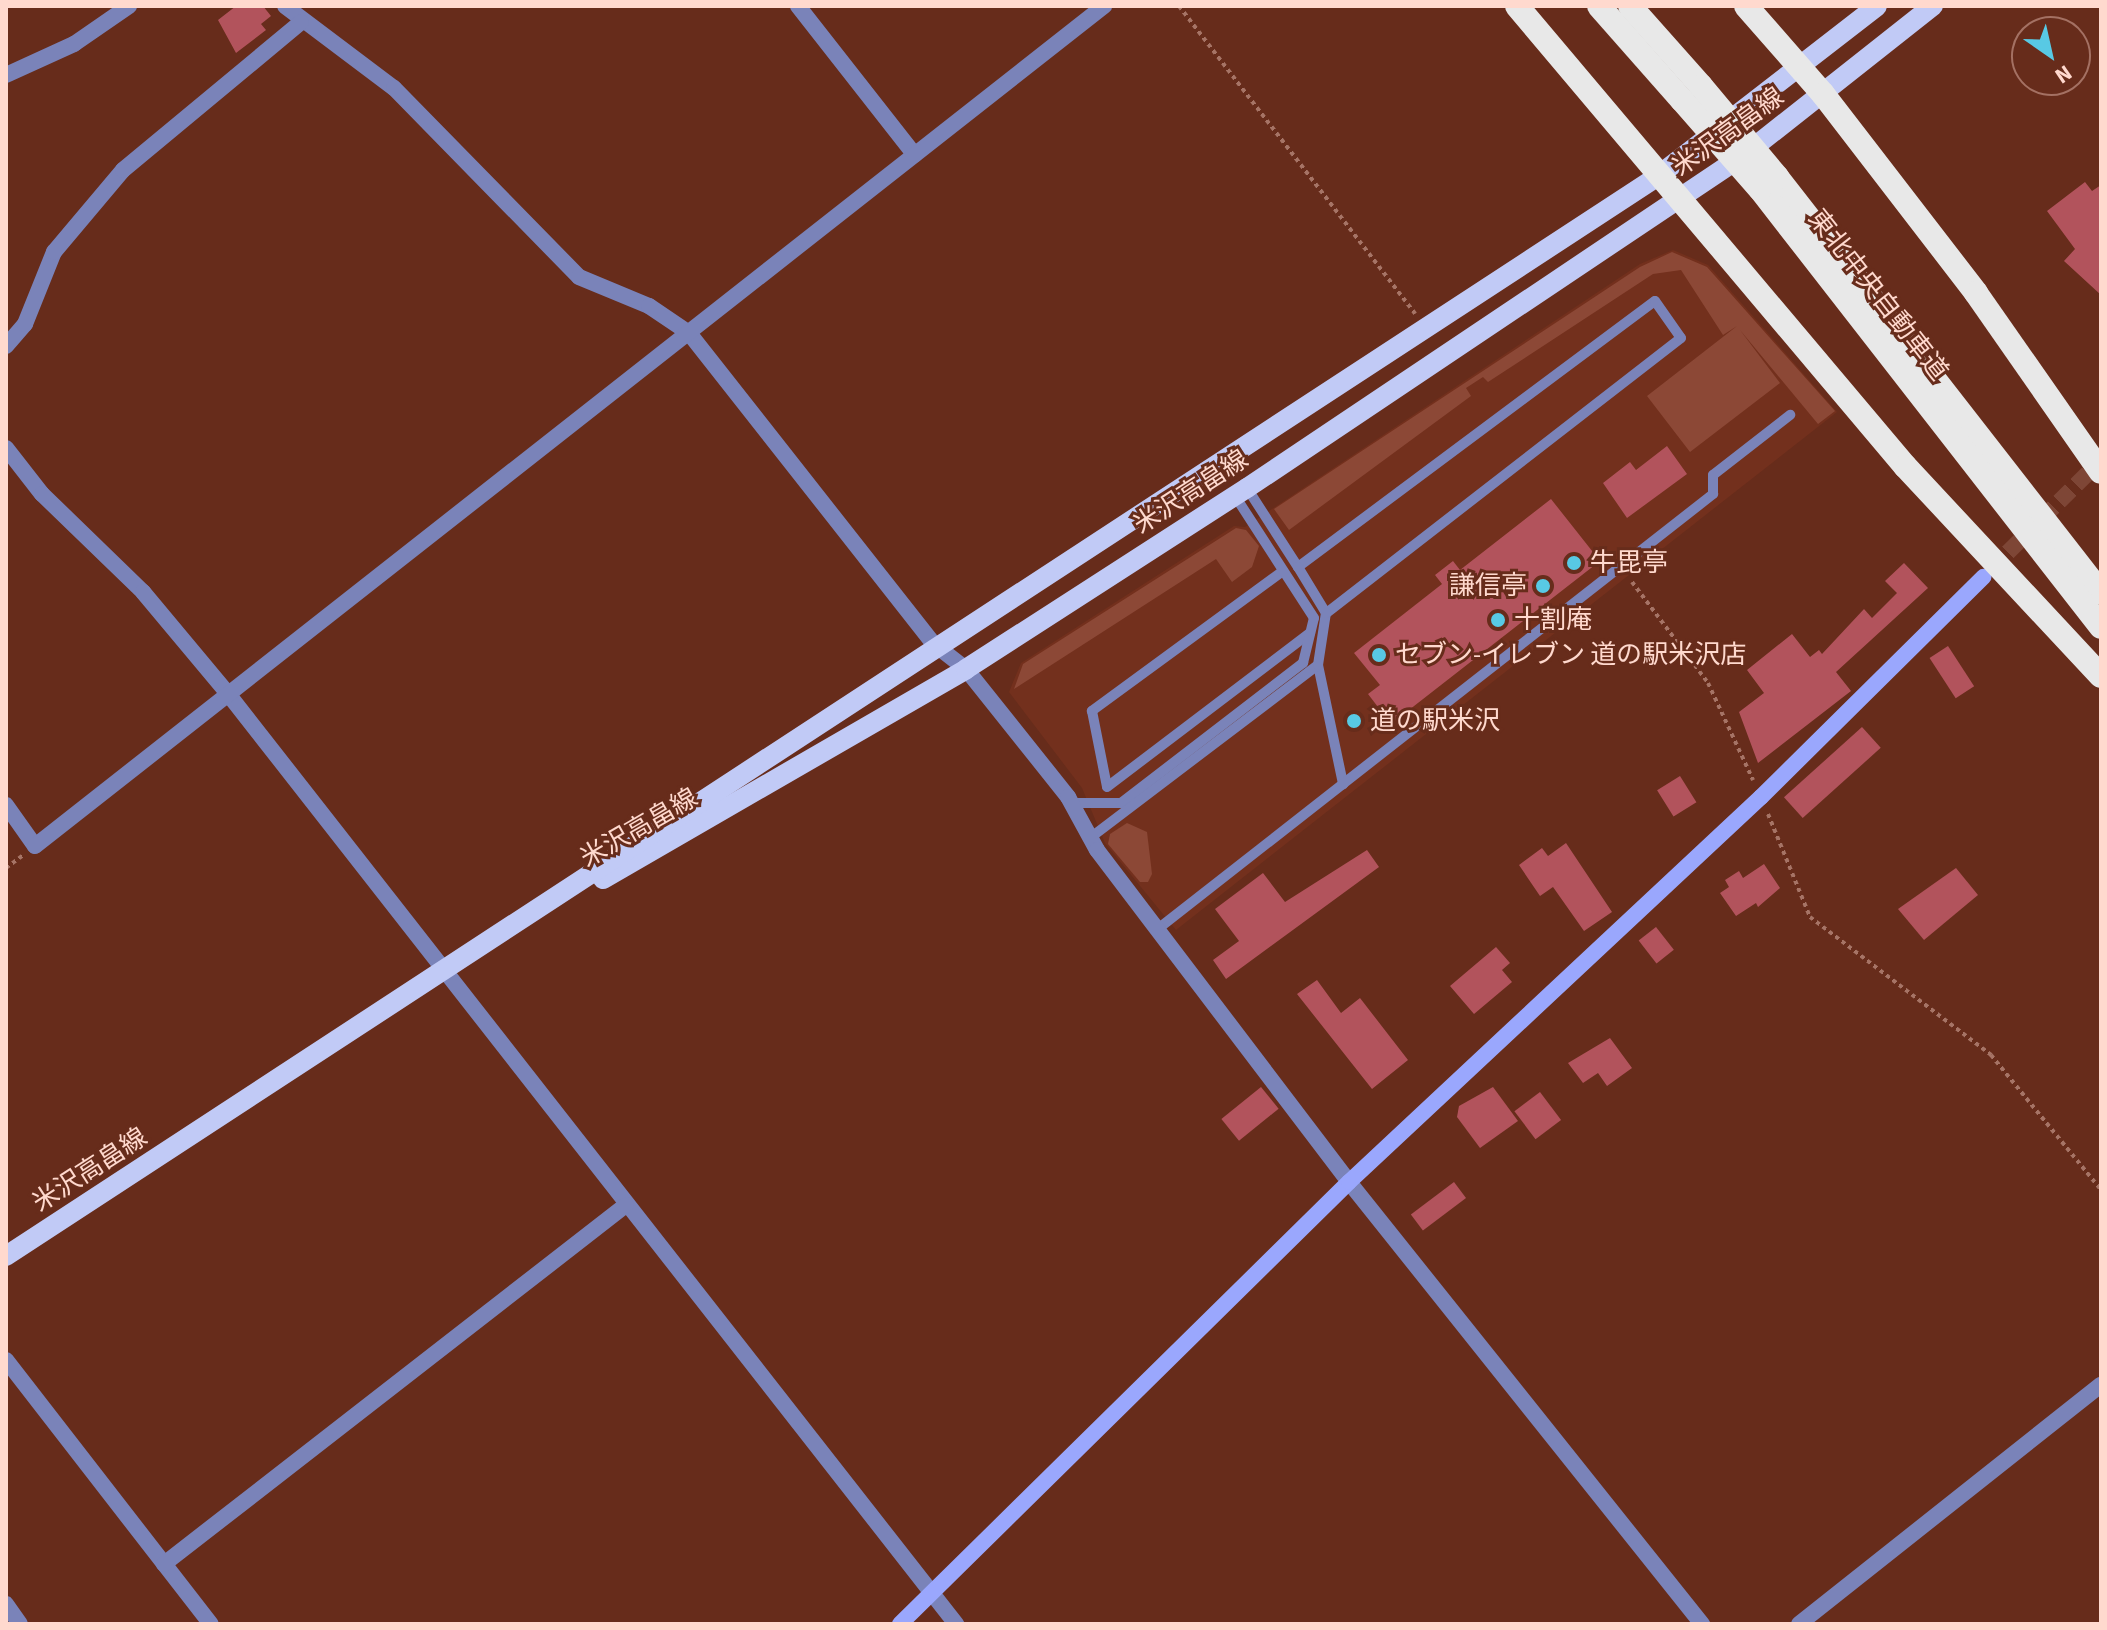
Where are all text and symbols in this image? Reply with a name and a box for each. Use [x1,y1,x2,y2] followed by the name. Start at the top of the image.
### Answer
[2011,16,2091,96] north arrow
[2048,57,2078,92] text: N
[1666,81,1790,183] street label: 米沢高畠線
[1802,203,1954,387] street label: 東北中央自動車道
[1128,444,1254,540] street label: 米沢高畠線
[1590,547,1668,579] place label: 牛毘亭
[1565,554,1583,572] marker: 牛毘亭
[1449,570,1527,602] place label: 謙信亭
[1534,577,1552,595] marker: 謙信亭
[1514,604,1592,636] place label: 十割庵
[1489,611,1507,629] marker: 十割庵
[1395,639,1746,671] place label: セブン-イレブン 道の駅米沢店
[1370,646,1388,664] marker: セブン-イレブン 道の駅米沢店
[1370,705,1500,737] place label: 道の駅米沢
[1345,712,1363,730] marker: 道の駅米沢
[575,782,703,874] street label: 米沢高畠線
[27,1122,153,1218] street label: 米沢高畠線

